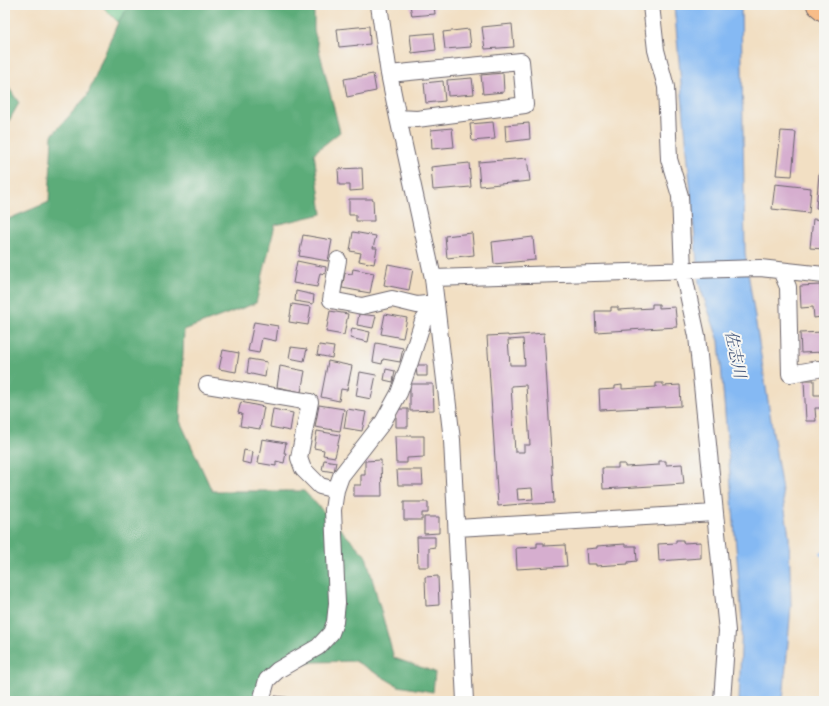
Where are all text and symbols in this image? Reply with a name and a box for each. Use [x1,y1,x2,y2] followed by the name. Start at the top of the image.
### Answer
[720,328,751,382] water label: 佐志川

